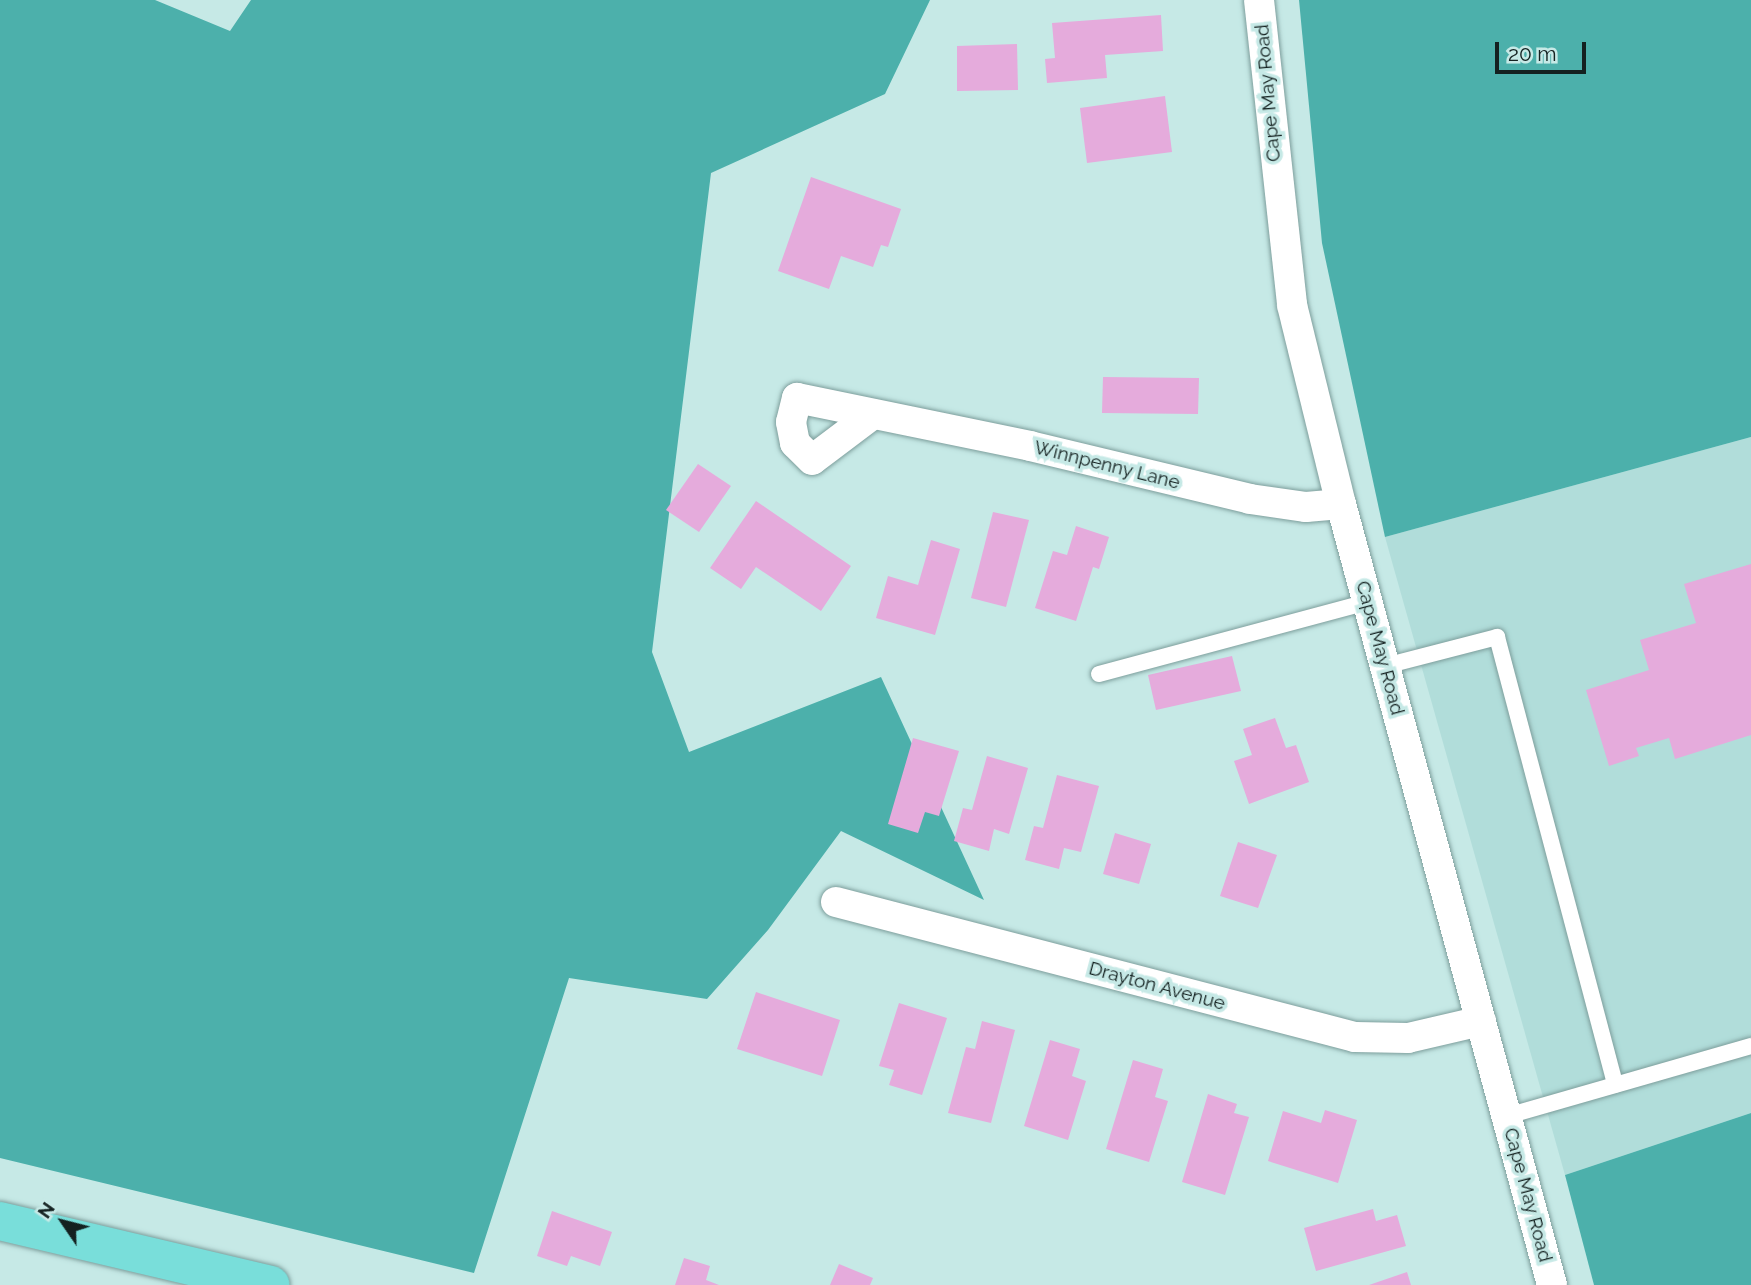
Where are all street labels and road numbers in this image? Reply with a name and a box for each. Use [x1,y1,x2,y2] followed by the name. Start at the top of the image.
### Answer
[1251,23,1285,163] street label: Cape May Road
[1032,436,1182,494] street label: Winnpenny Lane
[1351,578,1409,718] street label: Cape May Road
[1086,957,1228,1015] street label: Drayton Avenue
[1499,1125,1557,1265] street label: Cape May Road

